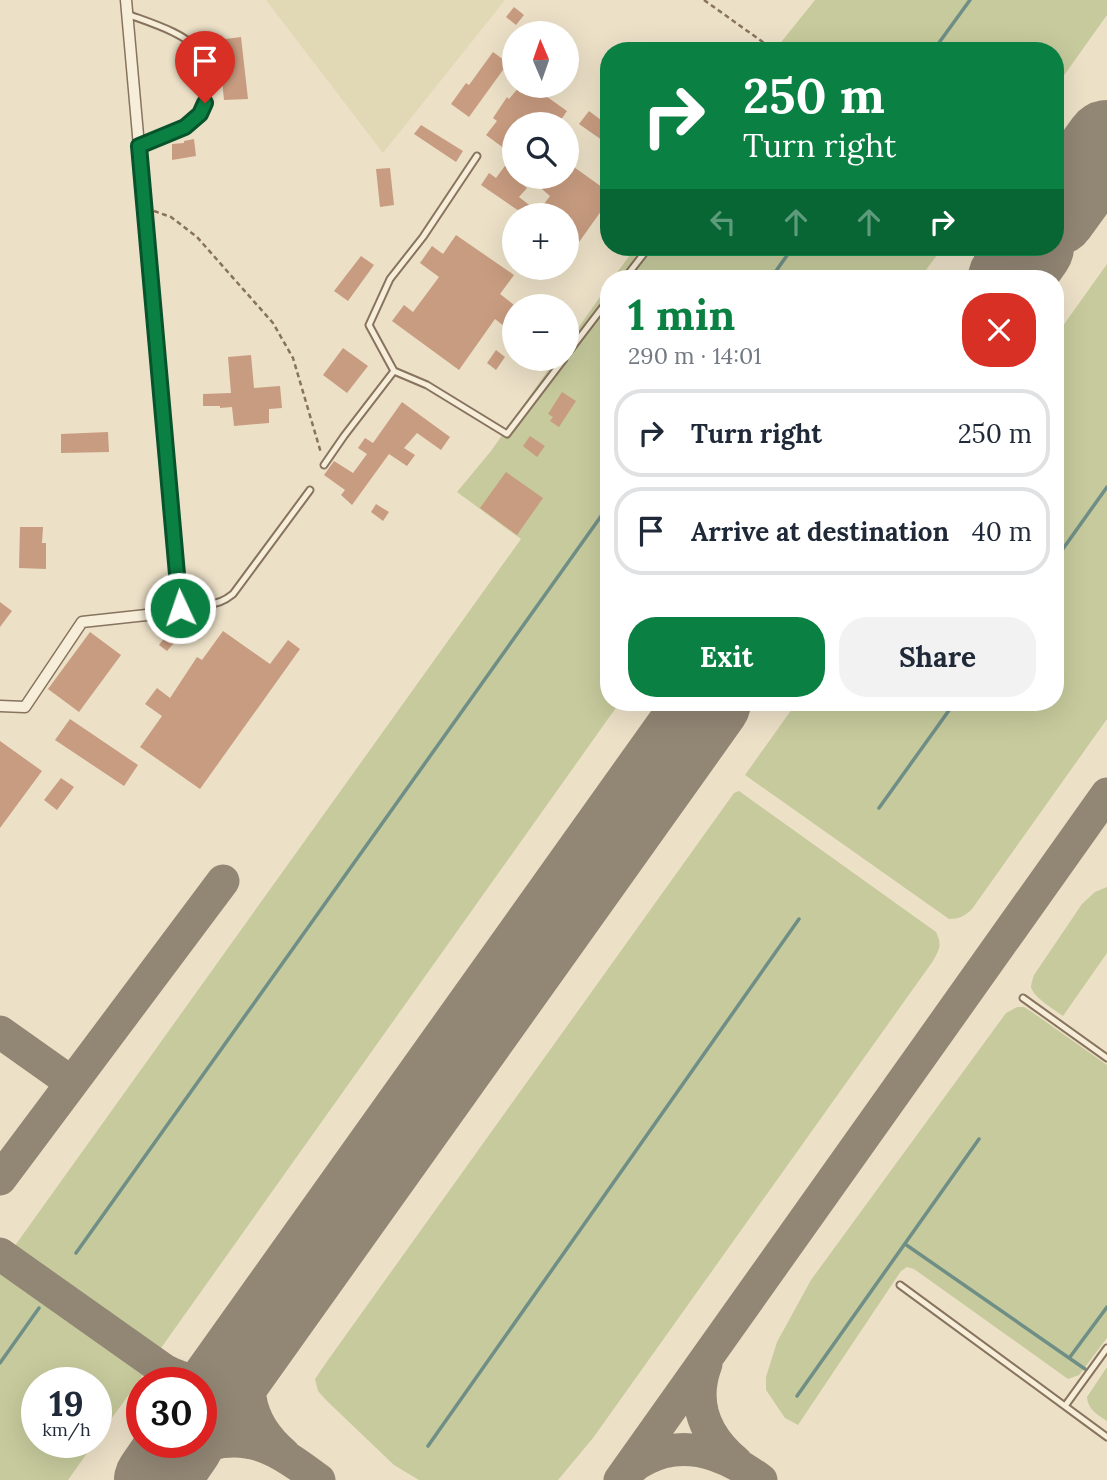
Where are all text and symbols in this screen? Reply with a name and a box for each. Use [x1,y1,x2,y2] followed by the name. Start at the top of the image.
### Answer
[502,21,579,98] north arrow
[502,21,579,371] map controls
[175,31,235,103] pin
[186,42,224,80] icon: arrive
[743,64,885,126] text: 250 m
[628,70,719,161] icon: right
[502,112,579,189] button: search
[743,125,896,166] text: Turn right
[502,203,579,280] button: +
[704,203,742,241] icon: left
[777,203,815,241] icon: ahead
[850,203,888,241] icon: ahead
[923,203,961,241] icon: right
[628,288,735,342] text: 1 min
[962,293,1036,367] button: close
[502,294,579,371] button: −
[628,341,762,370] text: 290 m · 14:01
[632,414,670,452] icon: right
[691,417,822,450] text: Turn right
[958,417,1032,450] text: 250 m
[632,512,670,550] icon: arrive
[691,515,949,548] text: Arrive at destination
[972,515,1032,548] text: 40 m
[143,571,217,645] position arrow
[628,617,825,697] button: Exit
[839,617,1036,697] button: Share
[126,1367,217,1458] speed limit sign: 30
[49,1381,84,1426] text: 19
[42,1418,91,1441] text: km/h

